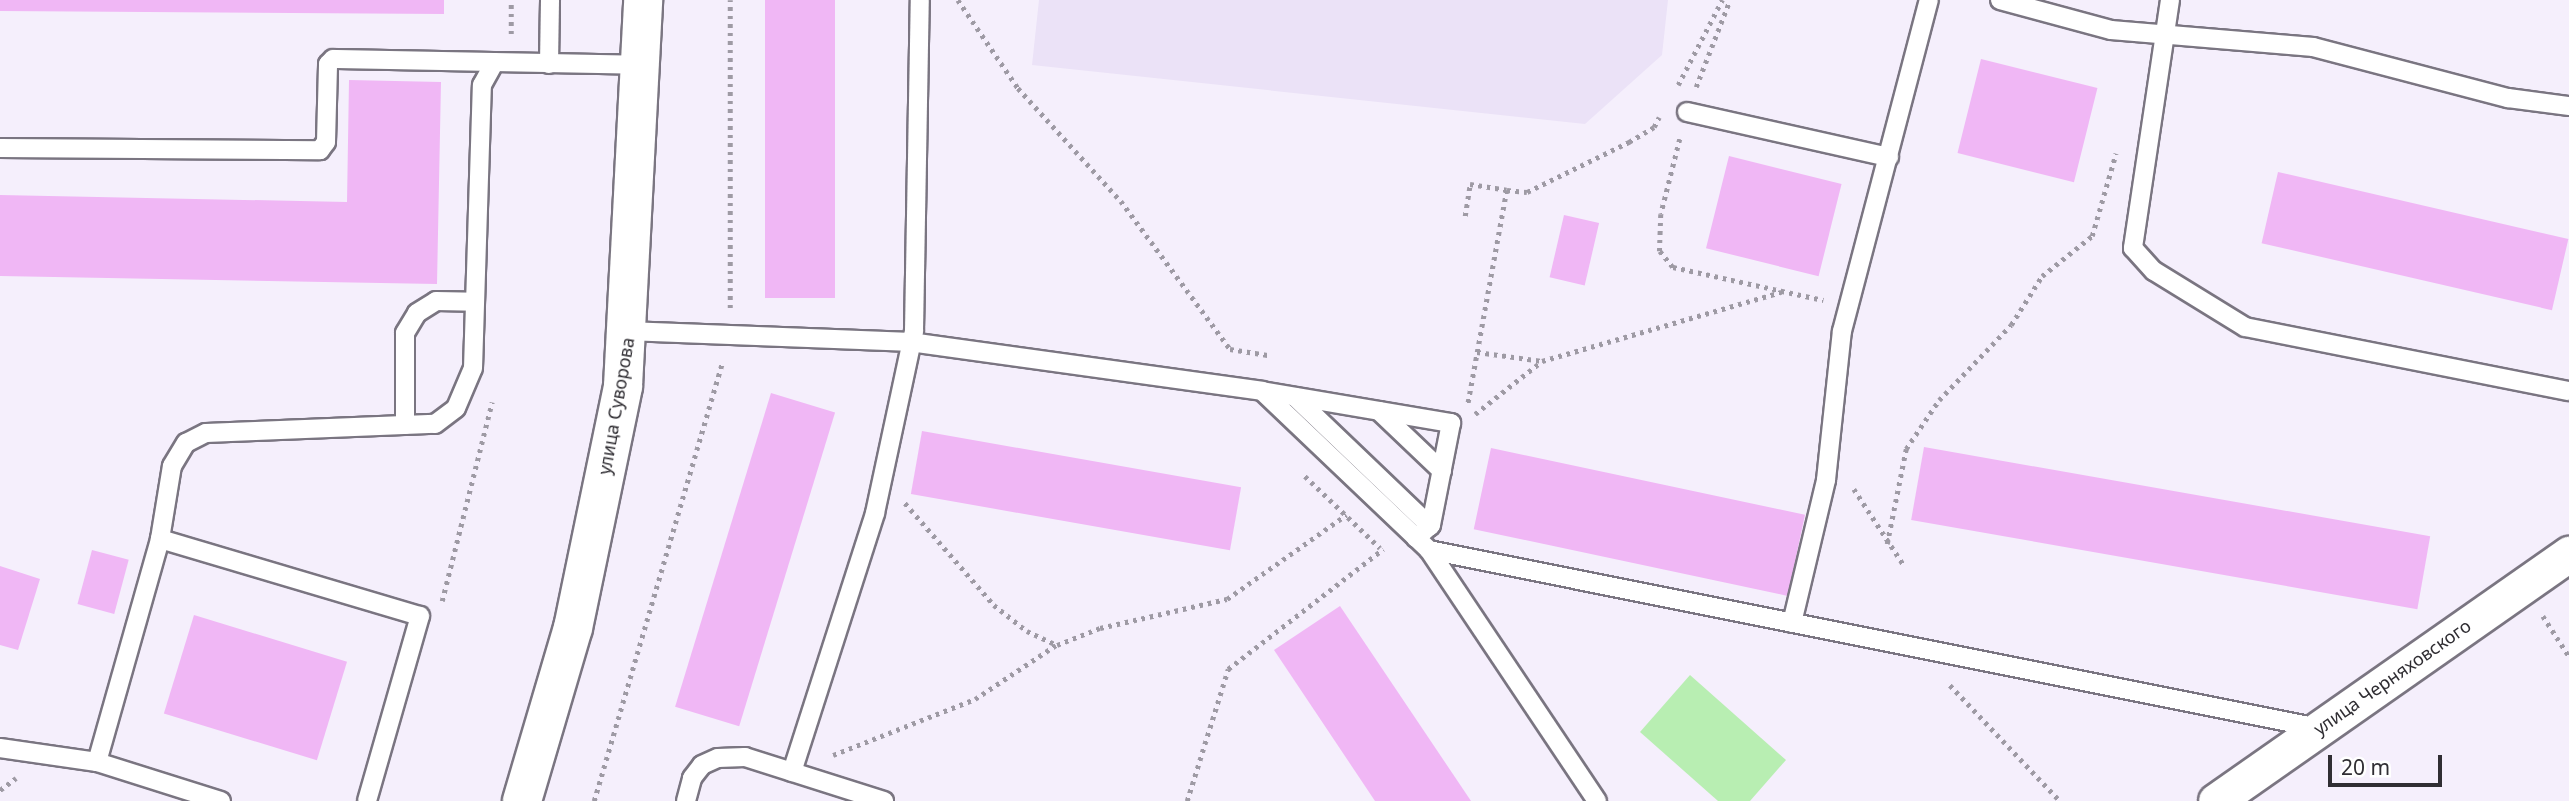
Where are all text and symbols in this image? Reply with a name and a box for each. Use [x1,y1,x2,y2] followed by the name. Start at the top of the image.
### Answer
[593,336,639,476] street label: улица Суворова
[2309,615,2475,739] street label: улица Черняховского
[2331,742,2445,786] scale bar
[2341,753,2390,781] text: 20 m

